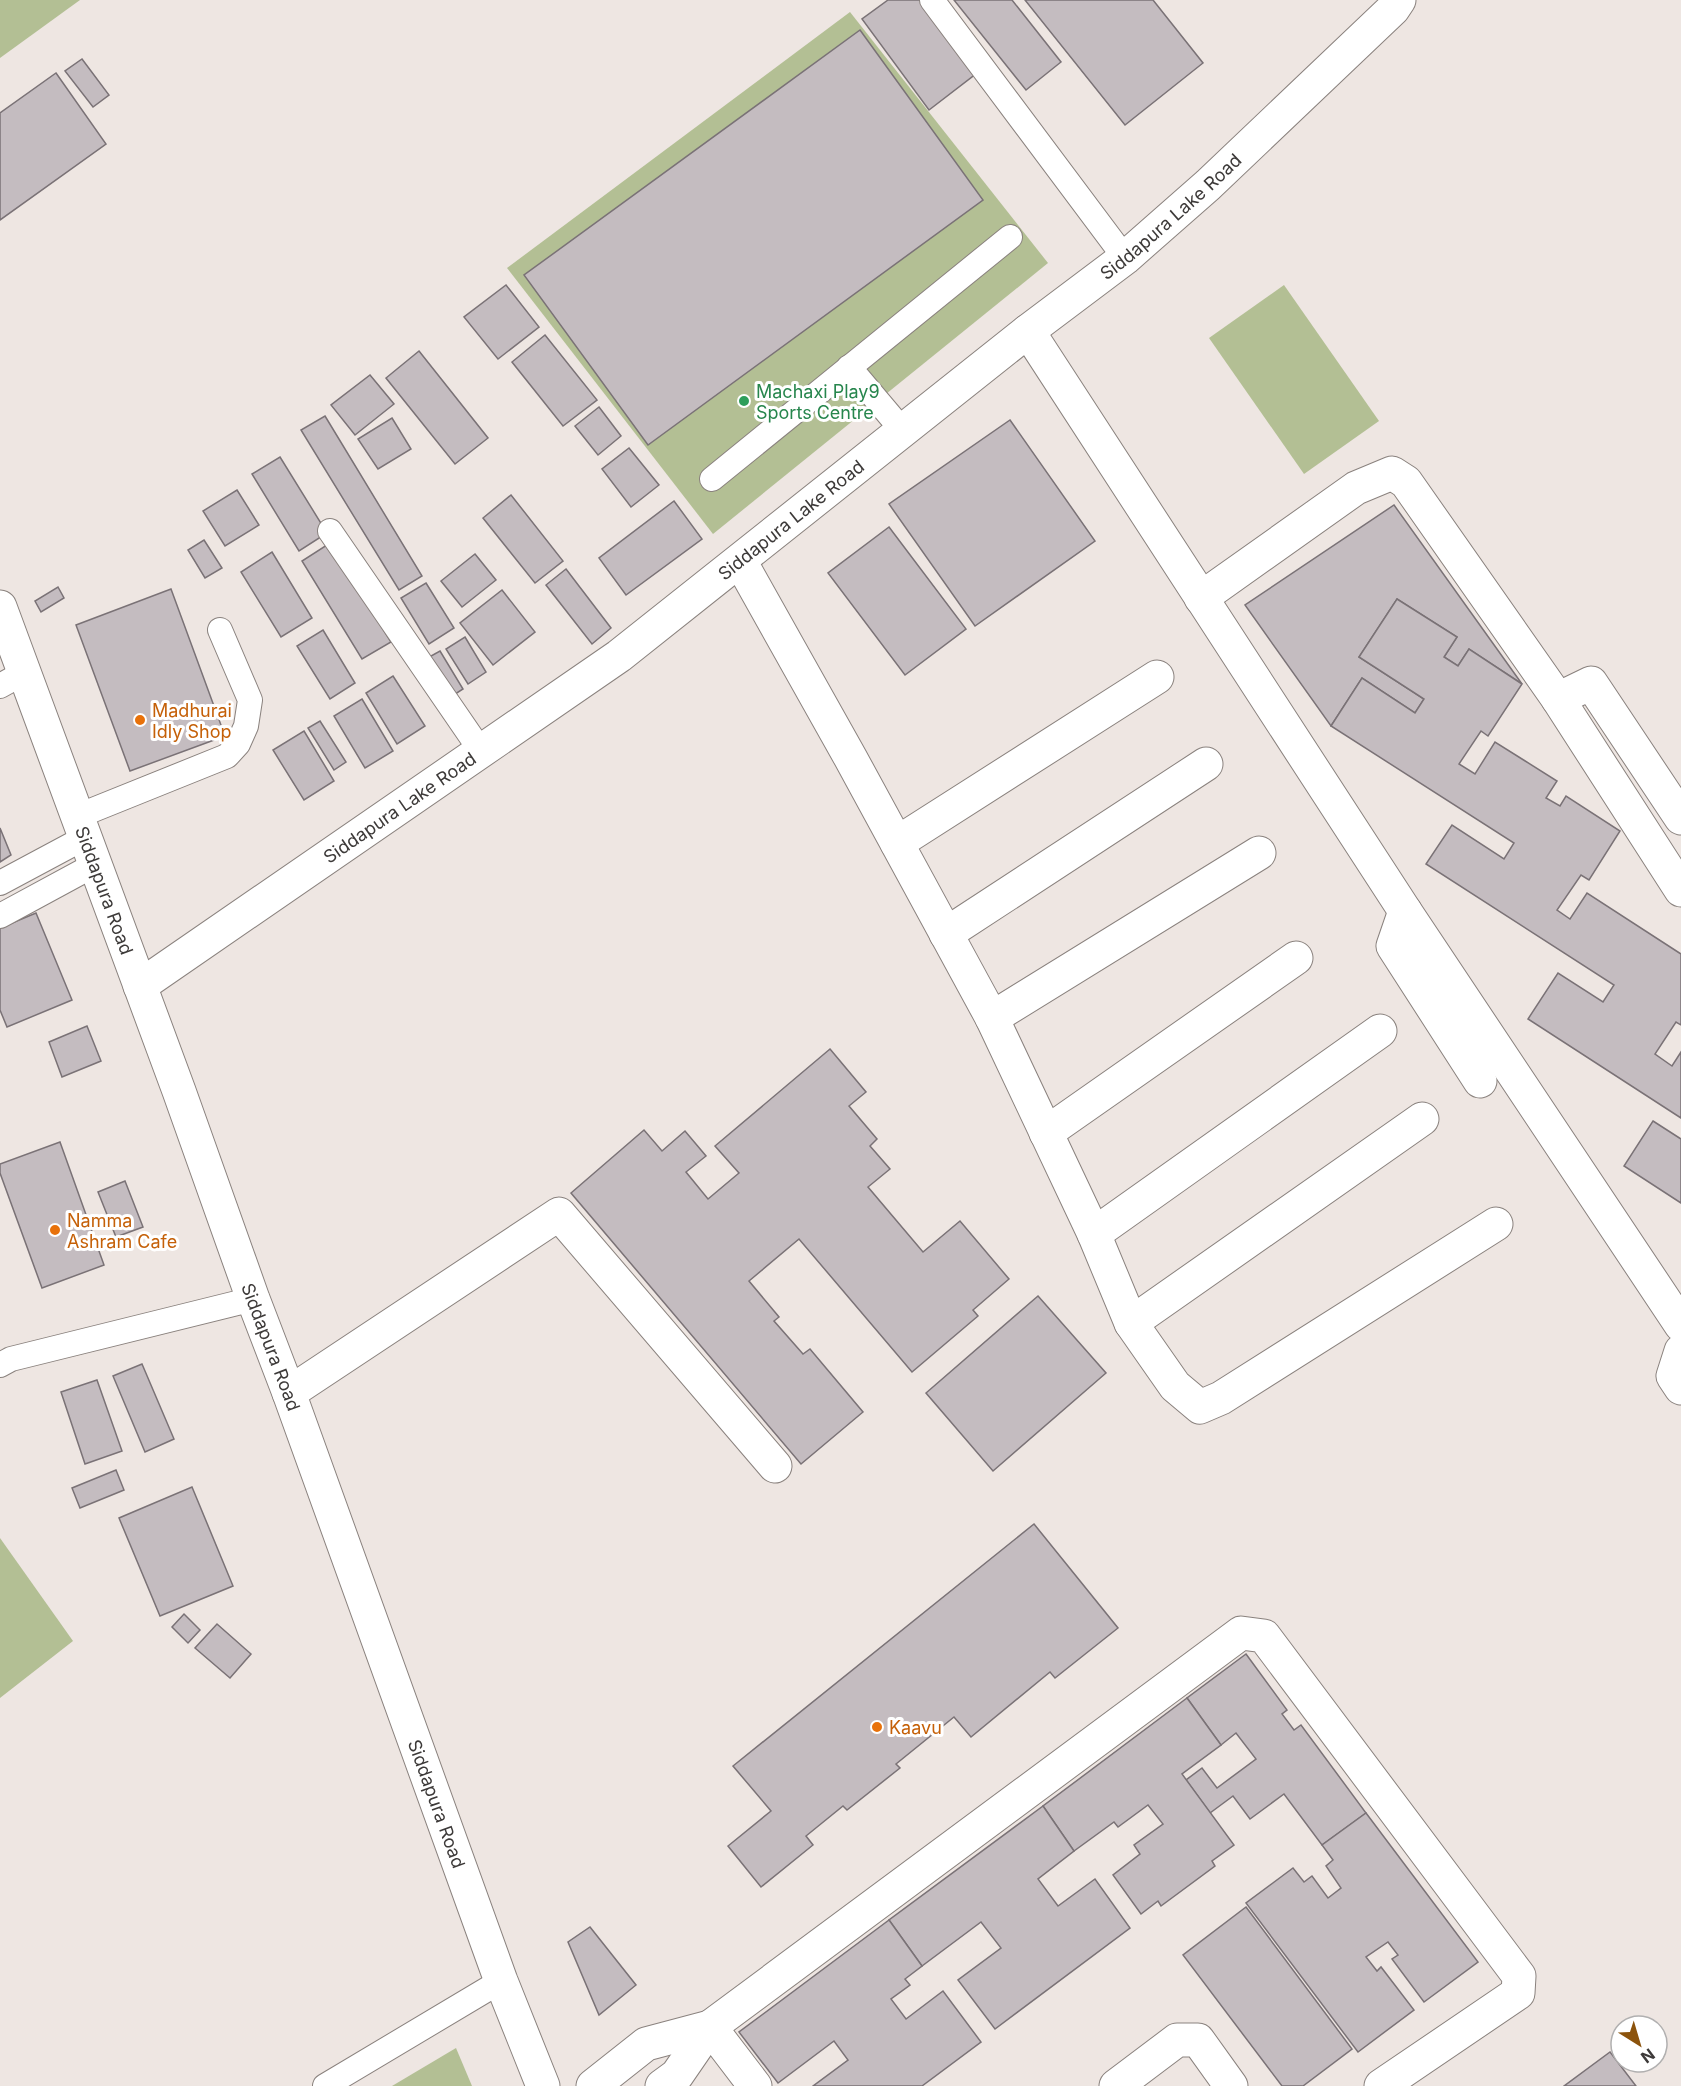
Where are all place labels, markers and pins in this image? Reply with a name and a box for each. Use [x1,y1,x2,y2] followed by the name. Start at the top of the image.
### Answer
[756,381,880,423] place label: Machaxi Play9 Sports Centre
[737,394,751,408] marker: Machaxi Play9 Sports Centre
[152,700,232,742] place label: Madhurai Idly Shop
[133,713,147,727] marker: Madhurai Idly Shop
[67,1210,177,1252] place label: Namma Ashram Cafe
[48,1223,62,1237] marker: Namma Ashram Cafe
[889,1717,942,1738] place label: Kaavu
[870,1720,884,1734] marker: Kaavu

